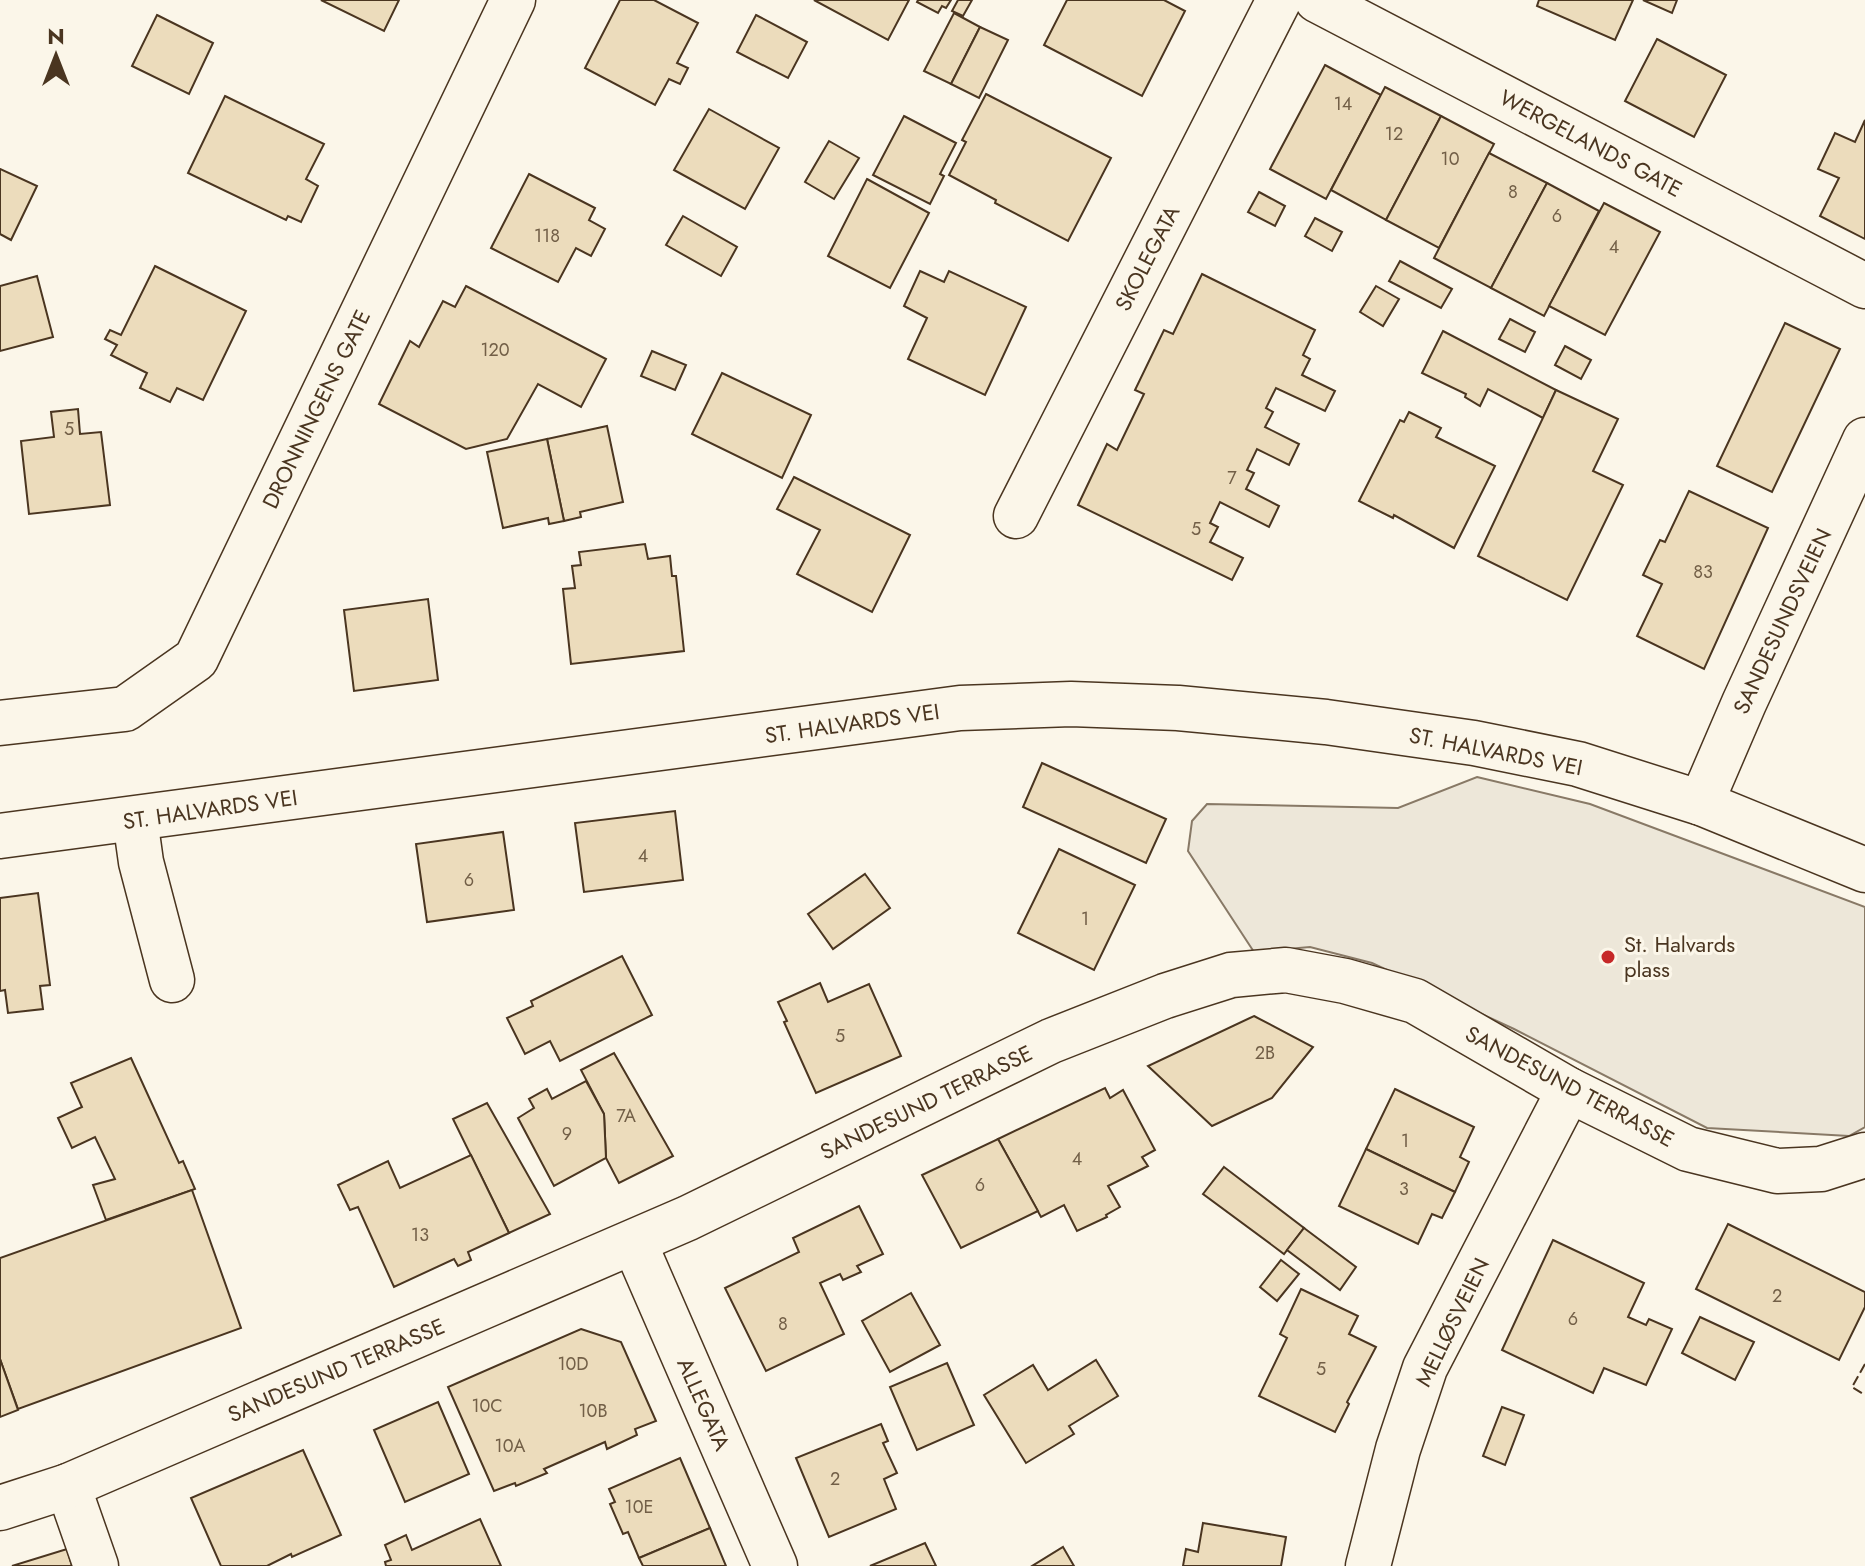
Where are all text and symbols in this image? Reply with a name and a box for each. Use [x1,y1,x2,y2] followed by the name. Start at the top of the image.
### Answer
[16,16,96,96] north arrow
[47,20,65,52] text: N
[1494,81,1688,205] street label: WERGELANDS GATE
[1334,91,1352,117] house number: 14
[1385,121,1403,147] house number: 12
[1441,146,1460,172] house number: 10
[1508,179,1518,205] house number: 8
[1107,199,1188,316] street label: SKOLEGATA
[1552,203,1562,229] house number: 6
[534,223,560,249] house number: 118
[1609,234,1619,260] house number: 4
[254,304,378,514] street label: DRONNINGENS GATE
[480,337,510,363] house number: 120
[64,416,74,442] house number: 5
[1227,465,1237,491] house number: 7
[1191,516,1201,542] house number: 5
[1725,523,1839,719] street label: SANDESUNDSVEIEN
[1693,559,1713,585] house number: 83
[763,695,941,751] street label: ST. HALVARDS VEI
[1407,718,1585,784] street label: ST. HALVARDS VEI
[121,781,299,837] street label: ST. HALVARDS VEI
[638,843,648,869] house number: 4
[464,867,474,893] house number: 6
[1081,906,1089,932] house number: 1
[1624,928,1735,985] place label: St. Halvards plass
[1599,948,1617,966] marker: St. Halvards plass
[1460,1017,1680,1155] street label: SANDESUND TERRASSE
[835,1023,845,1049] house number: 5
[814,1037,1038,1167] street label: SANDESUND TERRASSE
[1255,1040,1275,1066] house number: 2B
[616,1103,636,1129] house number: 7A
[562,1121,572,1147] house number: 9
[1401,1128,1409,1154] house number: 1
[1072,1146,1082,1172] house number: 4
[975,1172,985,1198] house number: 6
[1399,1176,1409,1202] house number: 3
[411,1222,429,1248] house number: 13
[1407,1252,1497,1392] street label: MELLØSVEIEN
[1772,1283,1782,1309] house number: 2
[1568,1306,1578,1332] house number: 6
[223,1310,449,1430] street label: SANDESUND TERRASSE
[778,1311,788,1337] house number: 8
[557,1351,589,1377] house number: 10D
[669,1353,739,1456] street label: ALLEGATA
[1316,1356,1326,1382] house number: 5
[471,1393,503,1419] house number: 10C
[579,1398,607,1424] house number: 10B
[495,1433,526,1459] house number: 10A
[830,1466,840,1492] house number: 2
[625,1494,653,1520] house number: 10E

